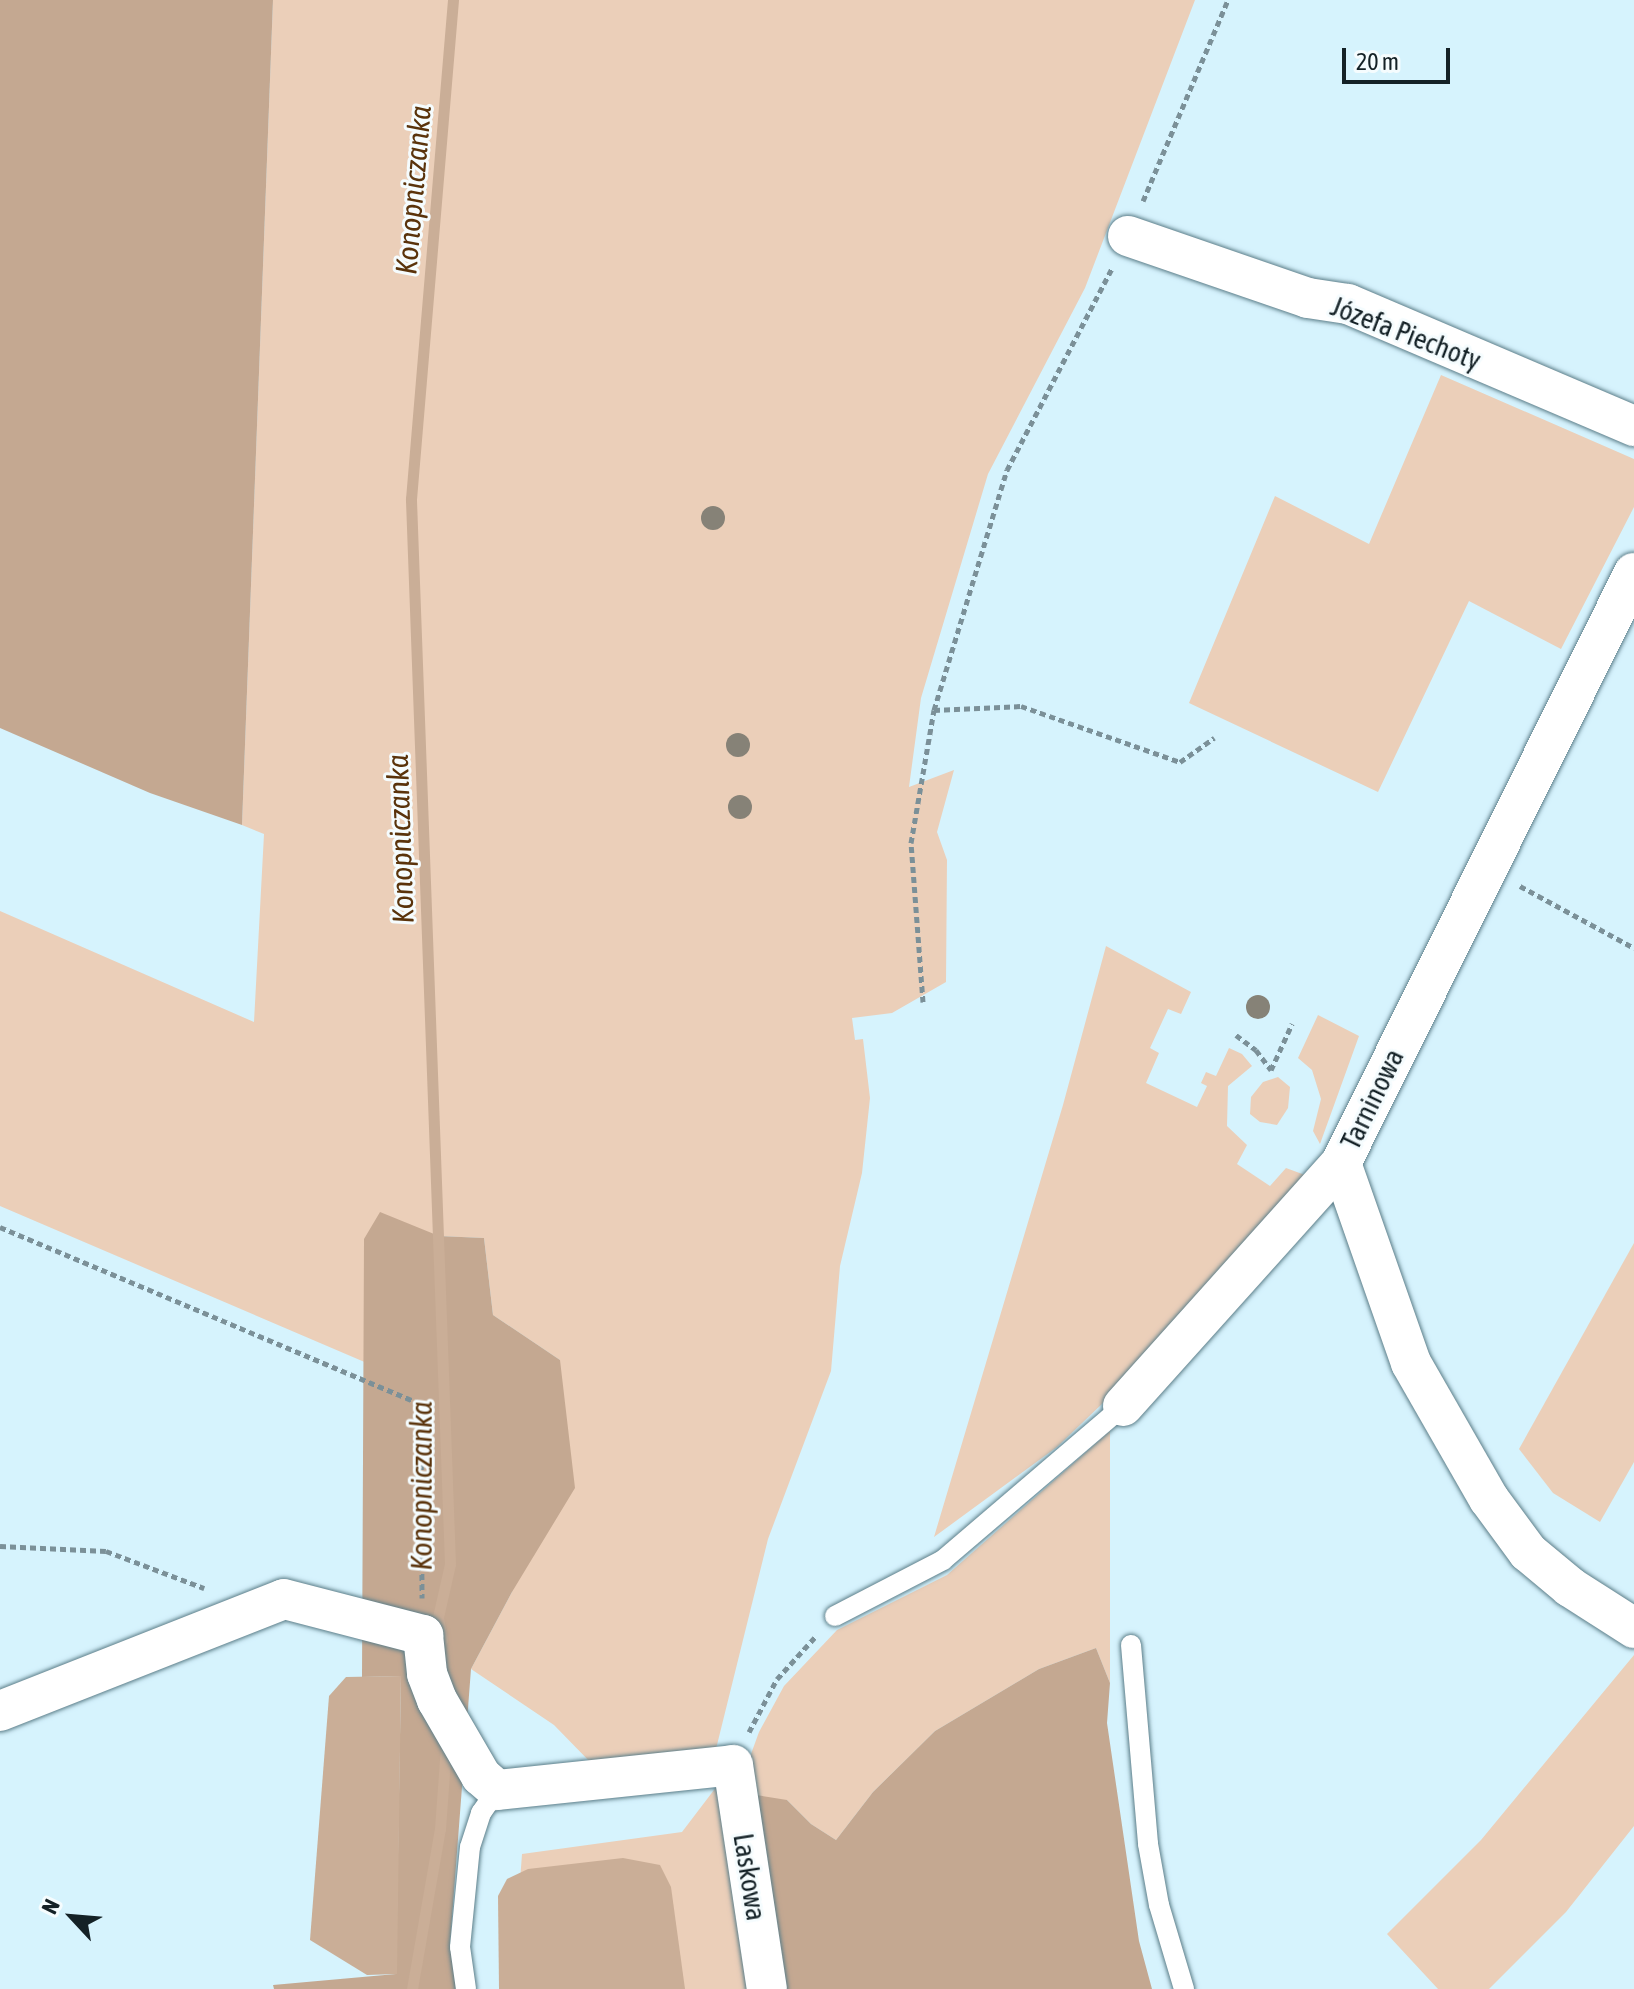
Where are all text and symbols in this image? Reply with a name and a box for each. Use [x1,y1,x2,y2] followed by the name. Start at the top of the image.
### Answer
[1346,32,1454,82] scale bar
[1356,48,1399,75] text: 20 m
[388,104,438,276] water label: Konopniczanka
[1326,289,1486,377] street label: Józefa Piechoty
[379,754,421,924] water label: Konopniczanka
[1333,1043,1411,1155] street label: Tarninowa
[403,1401,439,1571] water label: Konopniczanka
[727,1831,773,1923] street label: Laskowa
[32,1877,112,1957] north arrow
[36,1895,65,1918] text: N

